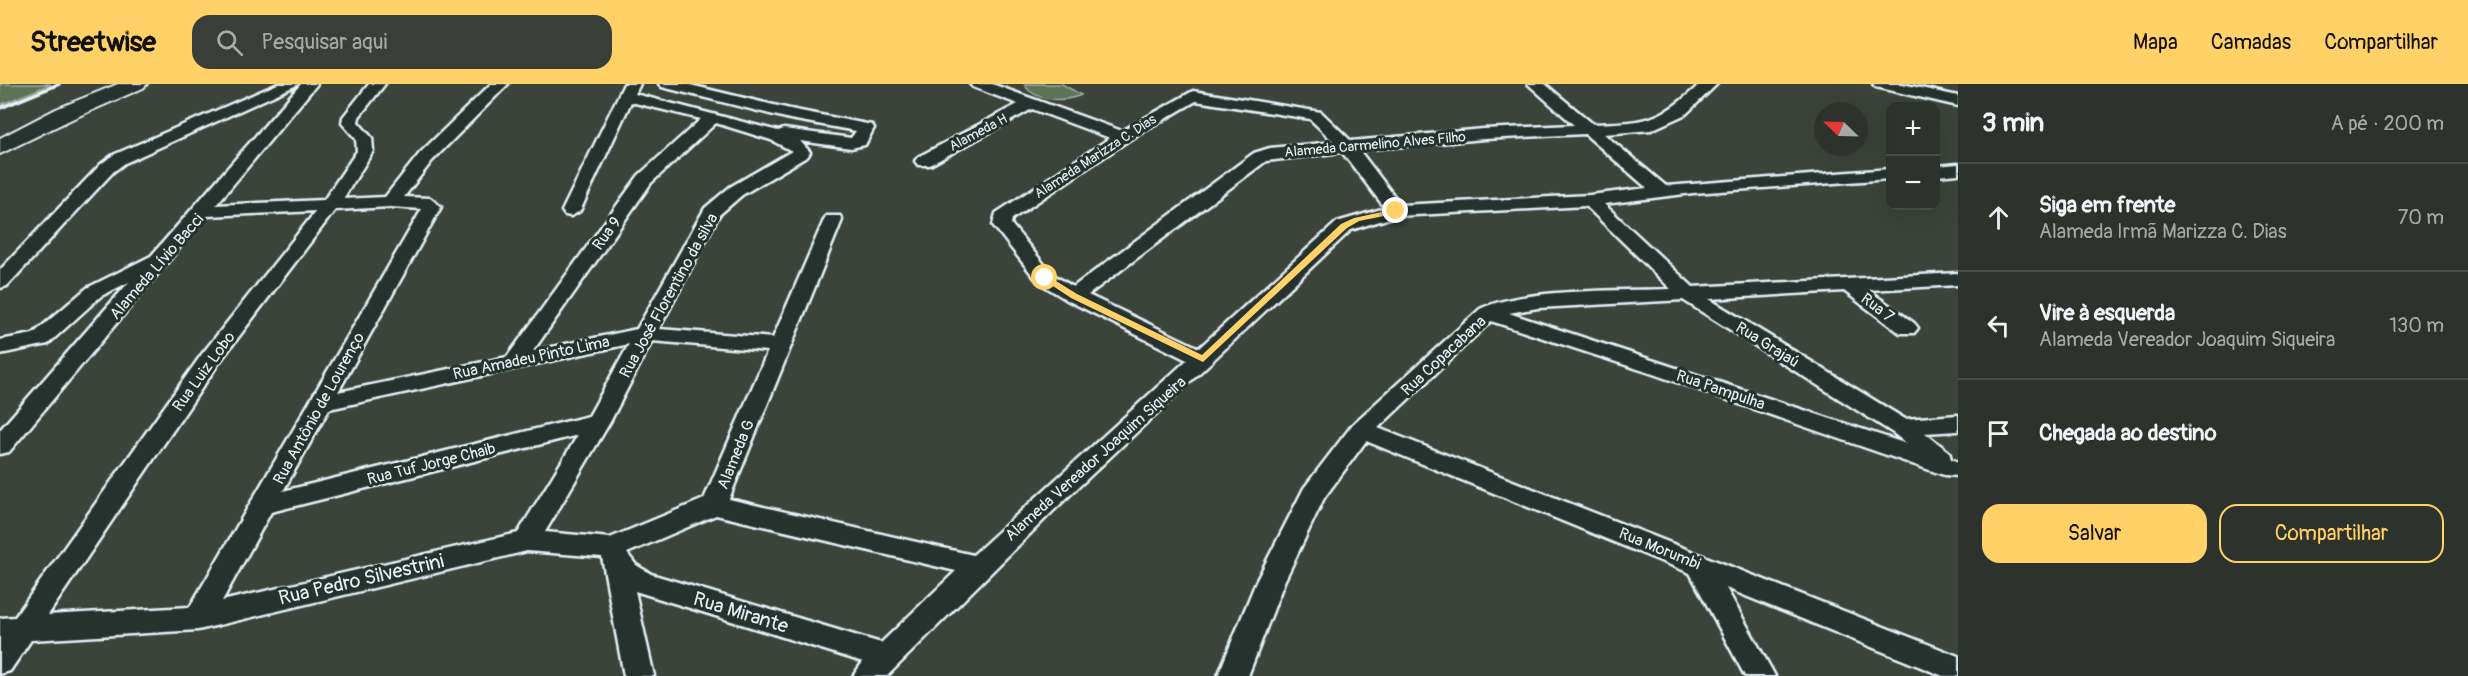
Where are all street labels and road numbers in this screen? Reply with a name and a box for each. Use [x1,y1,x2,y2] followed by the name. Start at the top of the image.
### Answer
[946,110,1010,155] street label: Alameda H
[1031,110,1160,202] street label: Alameda Marizza C. Dias
[1284,128,1467,161] street label: Alameda Carmelino Alves Filho
[105,210,208,324] street label: Alameda Lívio Bacci
[615,210,723,381] street label: Rua José Florentino da silva
[588,213,626,254] street label: Rua 9
[1857,289,1898,327] street label: Rua 7
[1397,311,1490,400] street label: Rua Copacabana
[1732,317,1803,372] street label: Rua Grajaú
[168,327,240,416] street label: Rua Luiz Lobo
[269,329,369,488] street label: Rua Antônio de Lourenço
[451,332,611,384] street label: Rua Amadeu Pinto Lima
[1674,365,1768,414] street label: Rua Pampulha
[1001,372,1190,545] street label: Alameda Vereador Joaquim Siqueira
[713,417,759,492] street label: Alameda G
[365,438,498,490] street label: Rua Tuf Jorge Chaib
[1616,523,1704,574] street label: Rua Morumbi
[276,548,446,611] street label: Rua Pedro Silvestrini
[690,586,792,639] street label: Rua Mirante

